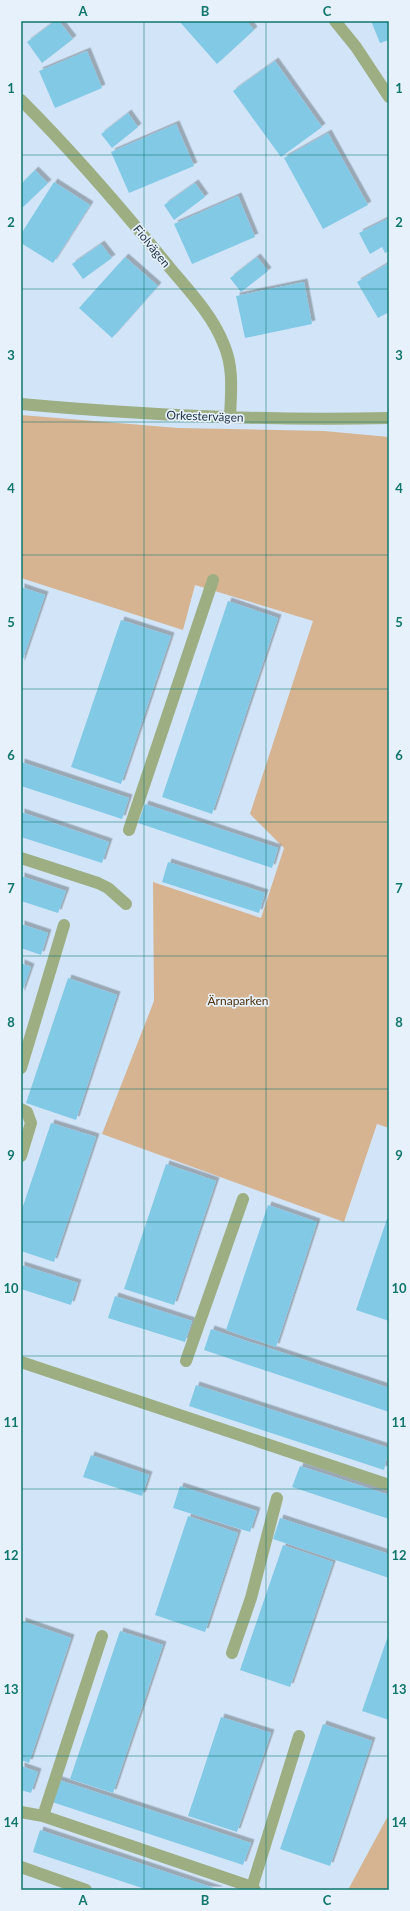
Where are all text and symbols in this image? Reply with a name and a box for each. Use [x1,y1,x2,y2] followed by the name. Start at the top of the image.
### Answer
[77,3,88,19] text: A
[201,3,210,19] text: B
[323,3,332,19] text: C
[7,80,15,96] text: 1
[395,80,403,96] text: 1
[7,214,15,230] text: 2
[395,214,403,230] text: 2
[130,222,174,270] street label: Fiolvägen
[7,347,15,363] text: 3
[395,347,403,363] text: 3
[166,407,244,425] street label: Orkestervägen
[7,480,15,496] text: 4
[395,480,403,496] text: 4
[7,614,15,630] text: 5
[395,614,403,630] text: 5
[7,747,15,763] text: 6
[395,747,403,763] text: 6
[7,880,15,896] text: 7
[395,880,403,896] text: 7
[208,993,268,1008] park label: Ärnaparken
[7,1014,15,1030] text: 8
[395,1014,403,1030] text: 8
[7,1147,15,1163] text: 9
[395,1147,403,1163] text: 9
[3,1280,19,1296] text: 10
[391,1280,407,1296] text: 10
[3,1414,19,1430] text: 11
[391,1414,407,1430] text: 11
[3,1547,19,1563] text: 12
[391,1547,407,1563] text: 12
[3,1681,19,1697] text: 13
[391,1681,407,1697] text: 13
[3,1814,19,1830] text: 14
[391,1814,407,1830] text: 14
[77,1892,88,1908] text: A
[201,1892,210,1908] text: B
[323,1892,332,1908] text: C

